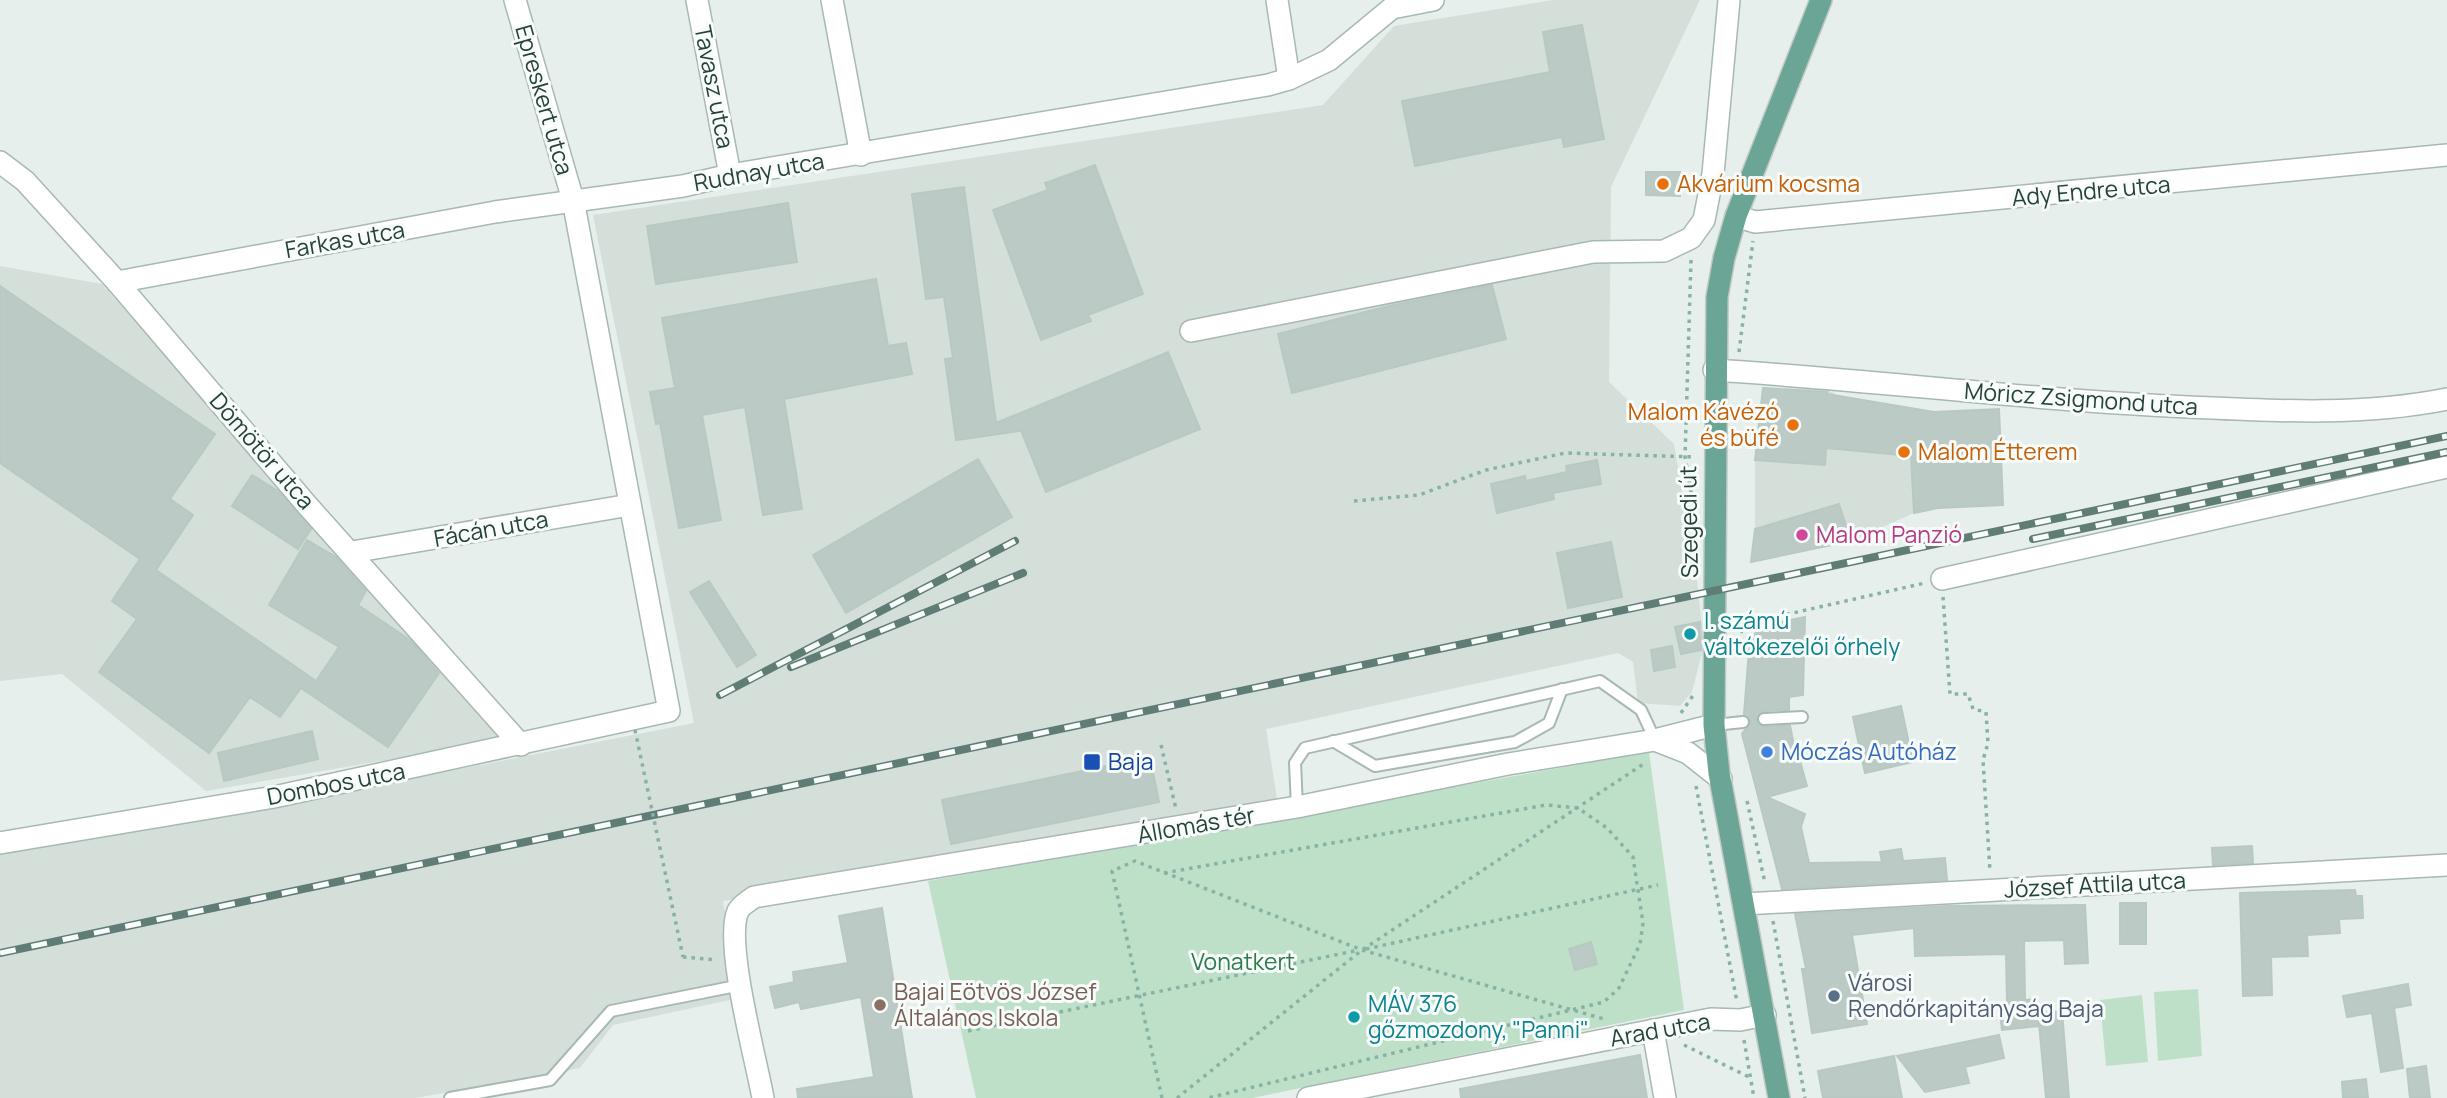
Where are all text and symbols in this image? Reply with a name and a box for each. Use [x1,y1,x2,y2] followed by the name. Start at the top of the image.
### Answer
[508,21,582,179] street label: Epreskert utca
[687,22,743,151] street label: Tavasz utca
[691,144,827,198] street label: Rudnay utca
[1677,167,1860,199] place label: Akvárium kocsma
[2010,167,2172,213] street label: Ady Endre utca
[1655,176,1671,192] marker: Akvárium kocsma
[283,213,407,265] street label: Farkas utca
[1963,374,2199,422] street label: Móricz Zsigmond utca
[203,385,322,516] street label: Dömötör utca
[1628,395,1779,453] place label: Malom Kávézó és büfé
[1785,417,1801,433] marker: Malom Kávézó és büfé
[1918,435,2077,467] place label: Malom Étterem
[1896,444,1912,460] marker: Malom Étterem
[1671,466,1705,578] street label: Szegedi út
[431,502,550,554] street label: Fácán utca
[1816,518,1962,550] place label: Malom Panzió
[1794,527,1810,543] marker: Malom Panzió
[1704,604,1900,662] place label: I. számú váltókezelői őrhely
[1682,626,1698,642] marker: I. számú váltókezelői őrhely
[1781,735,1957,767] place label: Móczás Autóház
[1759,744,1775,760] marker: Móczás Autóház
[1108,745,1153,777] place label: Baja
[1082,752,1102,772] marker: Baja
[264,754,408,812] street label: Dombos utca
[1135,798,1257,850] street label: Állomás tér
[2003,863,2187,905] street label: József Attila utca
[1191,945,1295,977] park label: Vonatkert
[1848,966,2104,1024] place label: Városi Rendőrkapitányság Baja
[894,975,1096,1033] place label: Bajai Eötvös József Általános Iskola
[1368,987,1589,1045] place label: MÁV 376 gőzmozdony, "Panni"
[1826,988,1842,1004] marker: Városi Rendőrkapitányság Baja
[872,997,888,1013] marker: Bajai Eötvös József Általános Iskola
[1607,1004,1712,1054] street label: Arad utca
[1346,1009,1362,1025] marker: MÁV 376 gőzmozdony, "Panni"

